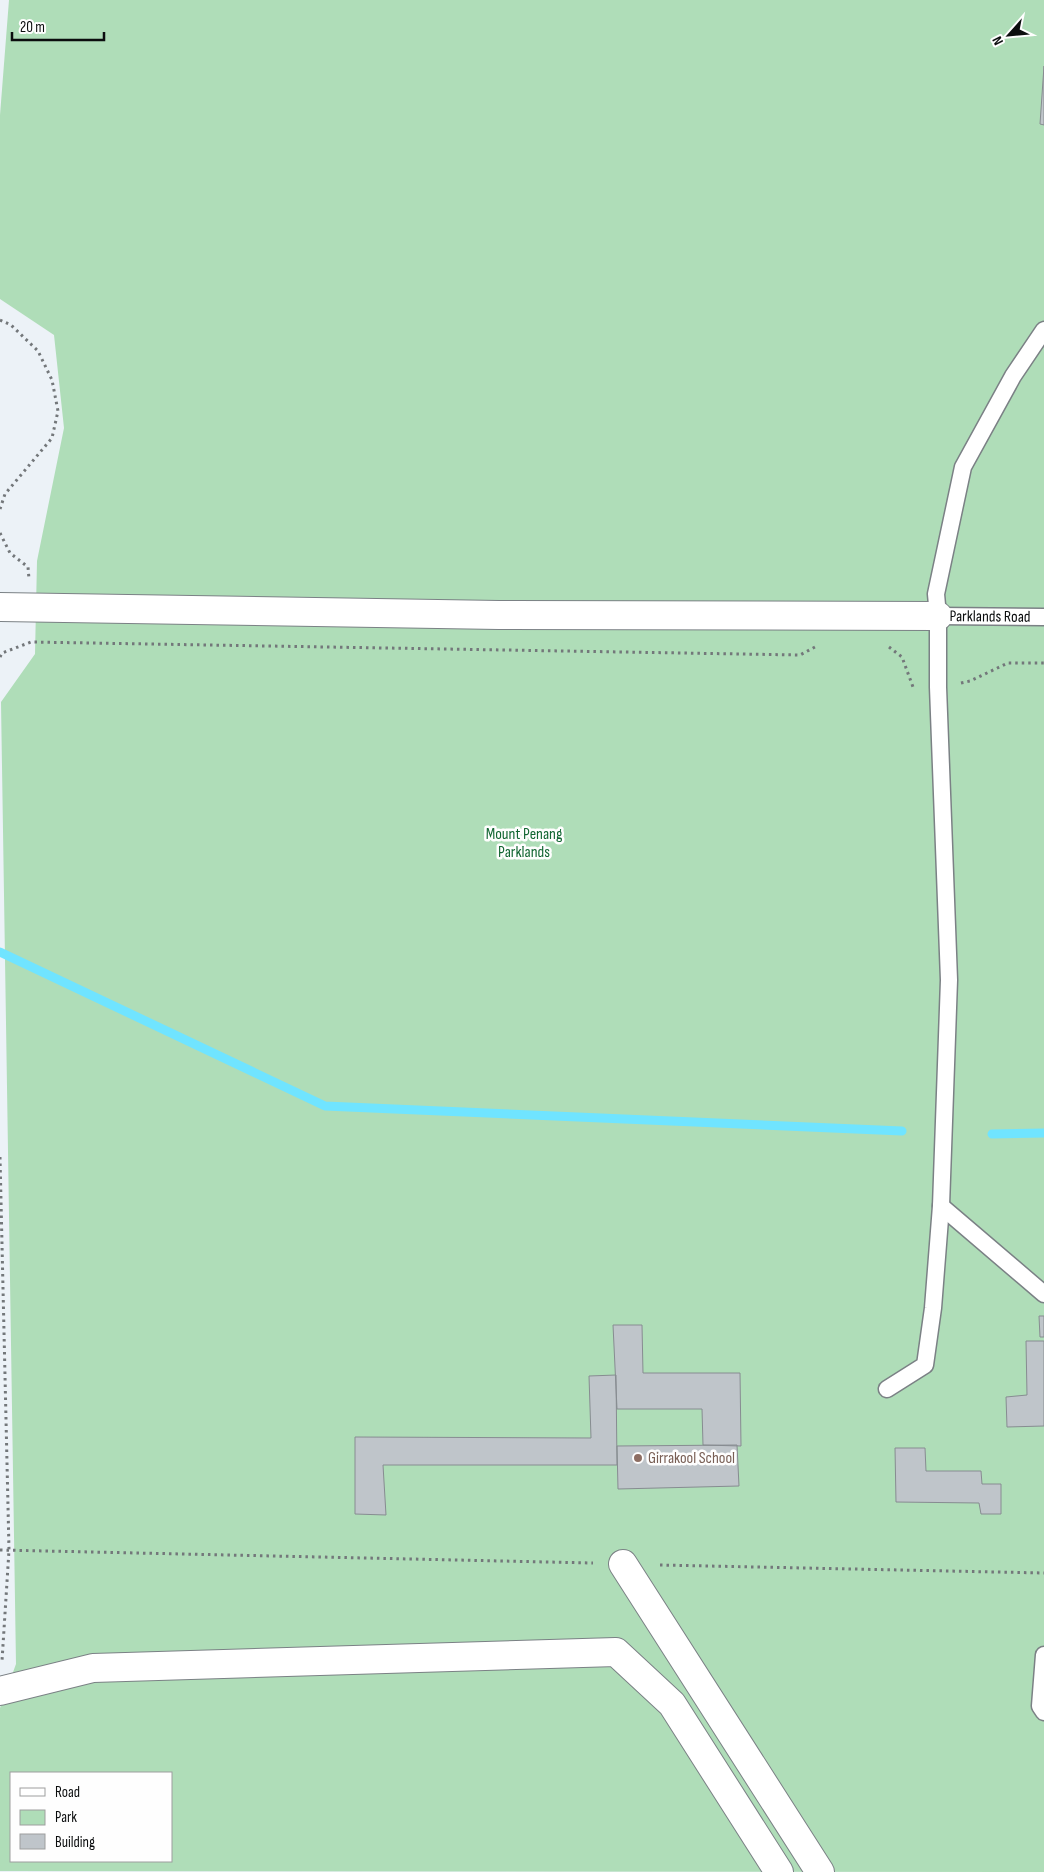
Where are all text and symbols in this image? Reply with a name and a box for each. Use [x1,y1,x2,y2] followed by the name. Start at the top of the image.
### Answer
[12,10,105,42] scale bar
[984,10,1034,60] north arrow
[20,18,45,37] text: 20 m
[989,33,1007,48] text: N
[949,607,1031,626] street label: Parklands Road
[486,825,562,862] park label: Mount Penang Parklands
[648,1449,735,1468] place label: Girrakool School
[632,1452,644,1464] marker: Girrakool School
[10,1772,172,1862] legend
[55,1783,80,1802] text: Road
[55,1808,77,1827] text: Park
[55,1833,95,1852] text: Building

